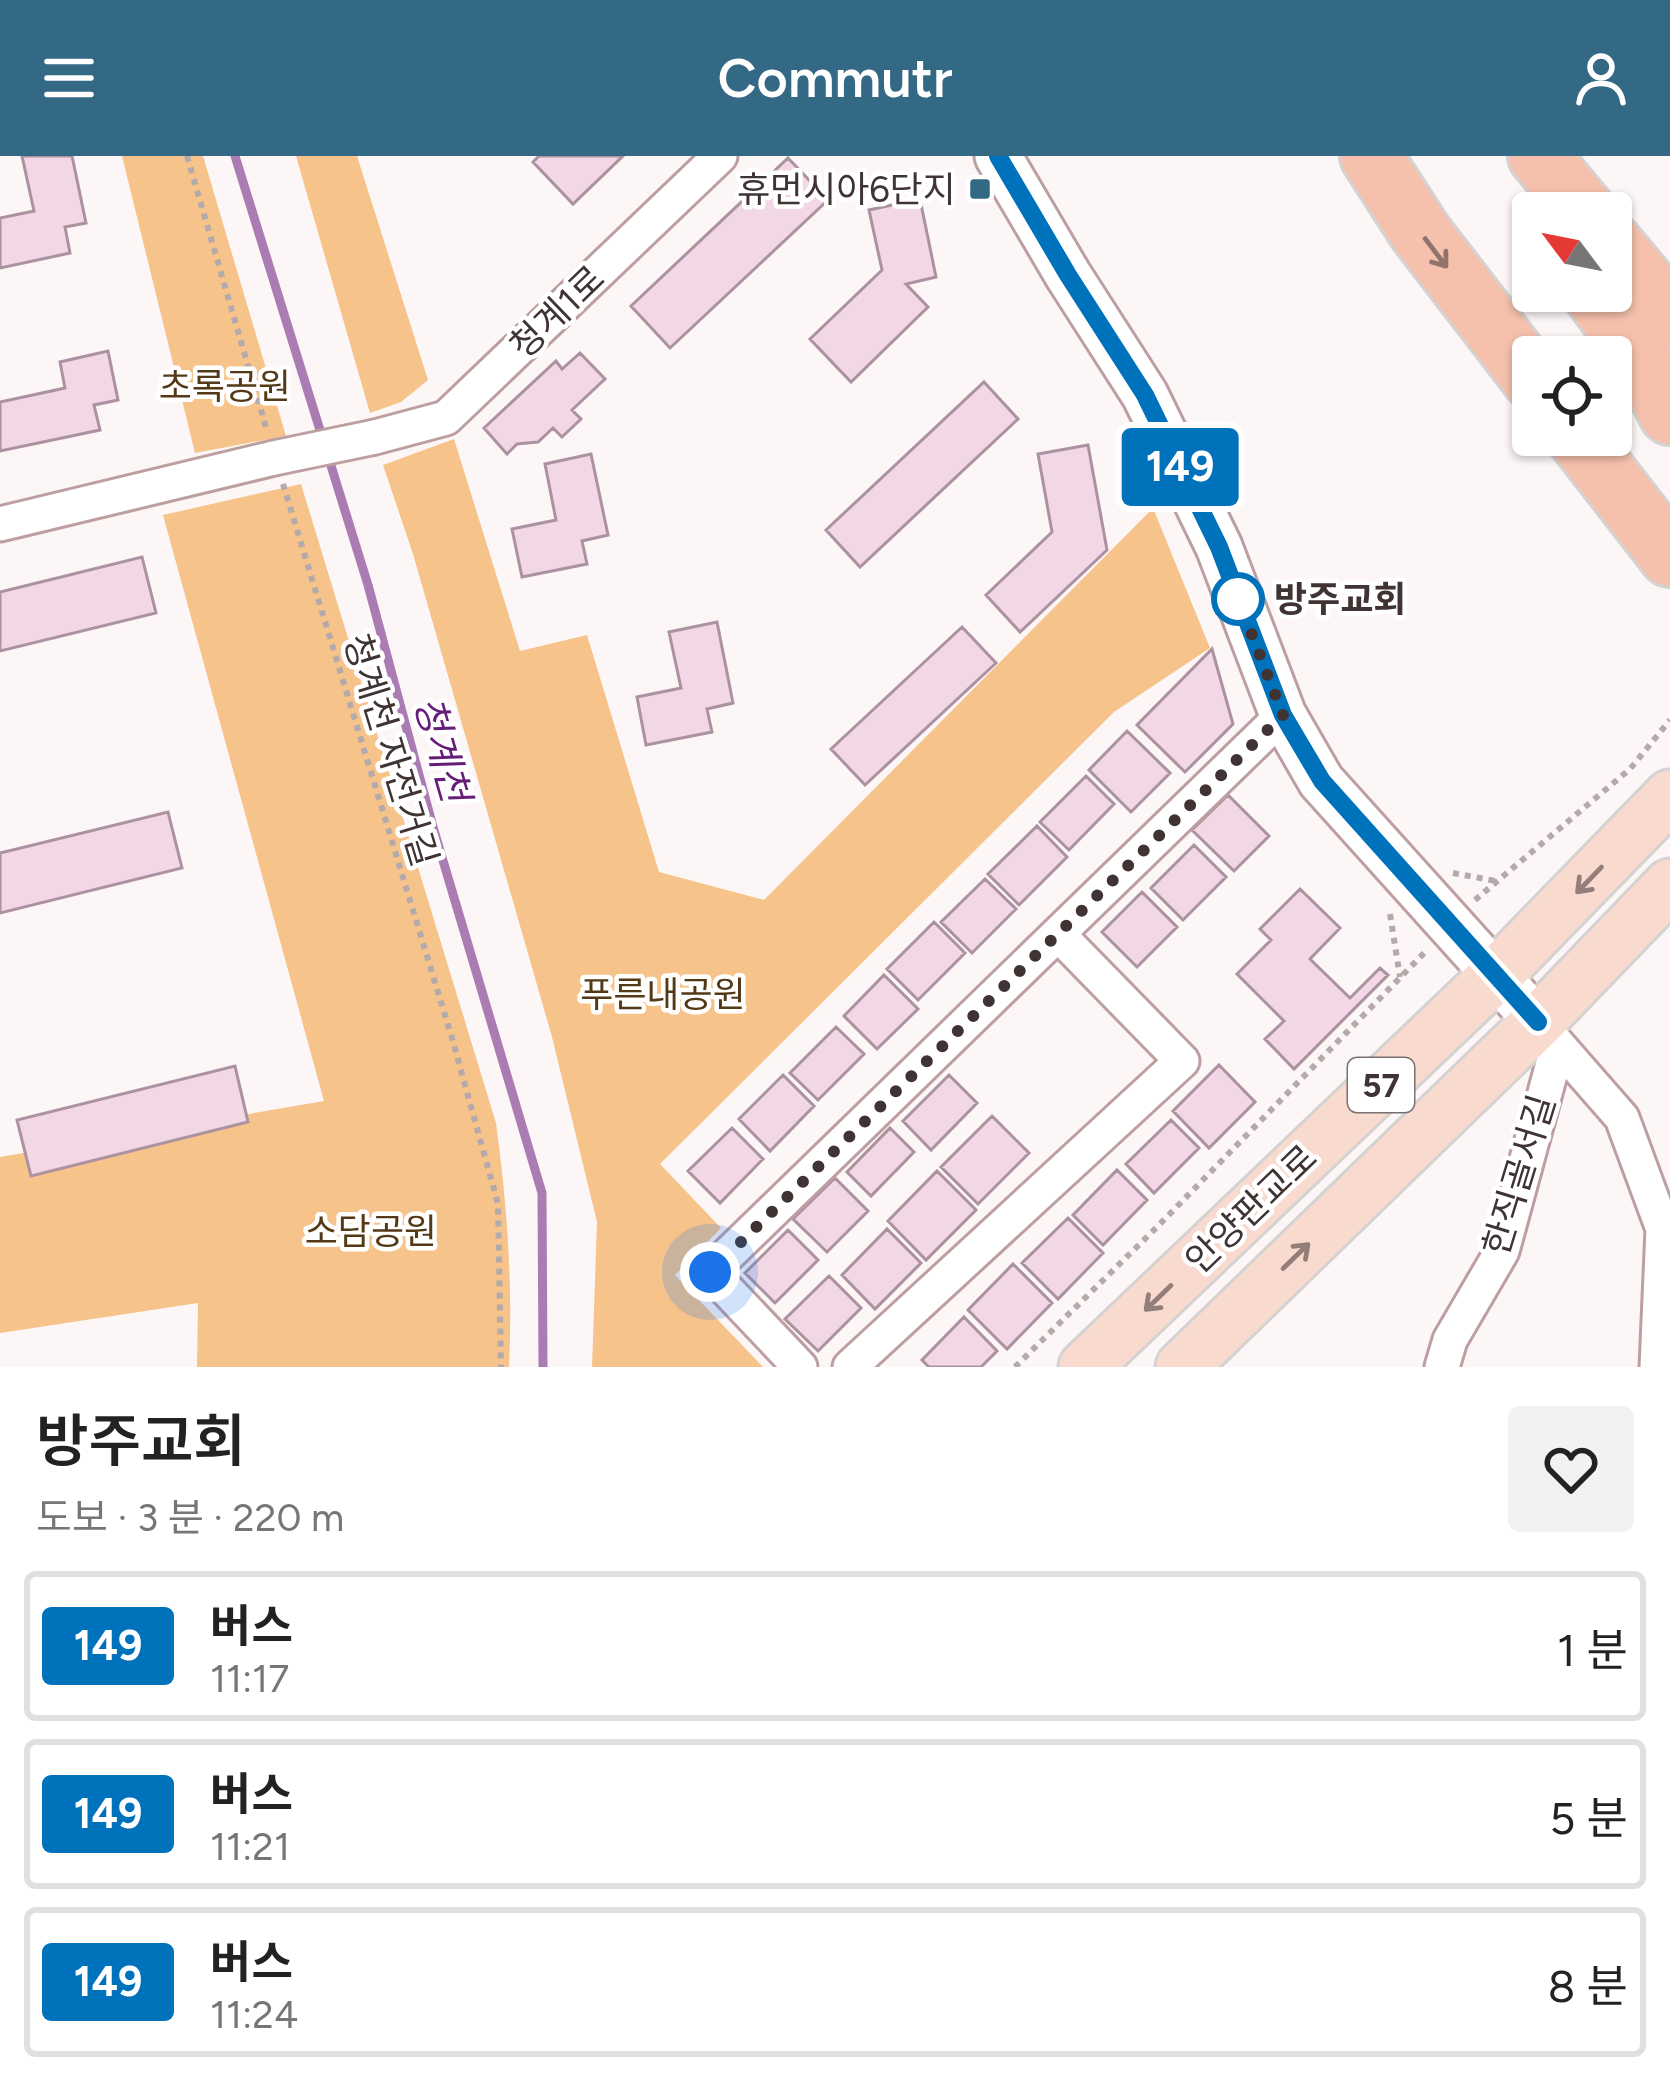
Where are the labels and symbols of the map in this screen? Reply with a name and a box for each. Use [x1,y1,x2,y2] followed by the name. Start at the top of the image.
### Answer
[737,168,956,211] place label: 휴먼시아6단지
[967,176,993,202] marker: 휴먼시아6단지
[1512,192,1632,312] north arrow
[1423,236,1449,268] one-way arrow
[501,257,613,367] street label: 청계1로
[159,365,291,408] park label: 초록공원
[1111,428,1249,506] line badge: 149
[1213,574,1263,624] marker: 방주교회
[1274,578,1406,621] place label: 방주교회
[335,629,447,871] street label: 청계천 자전거길
[405,691,481,811] water label: 청계천
[1575,865,1603,894] one-way arrow
[580,973,746,1016] park label: 푸른내공원
[1348,1058,1414,1112] road number: 57
[1474,1090,1564,1260] street label: 한직골서길
[1177,1136,1325,1282] street label: 안양판교로
[305,1210,437,1253] park label: 소담공원
[680,1242,740,1302] your location
[1281,1243,1310,1271] one-way arrow
[1144,1283,1173,1311] one-way arrow

